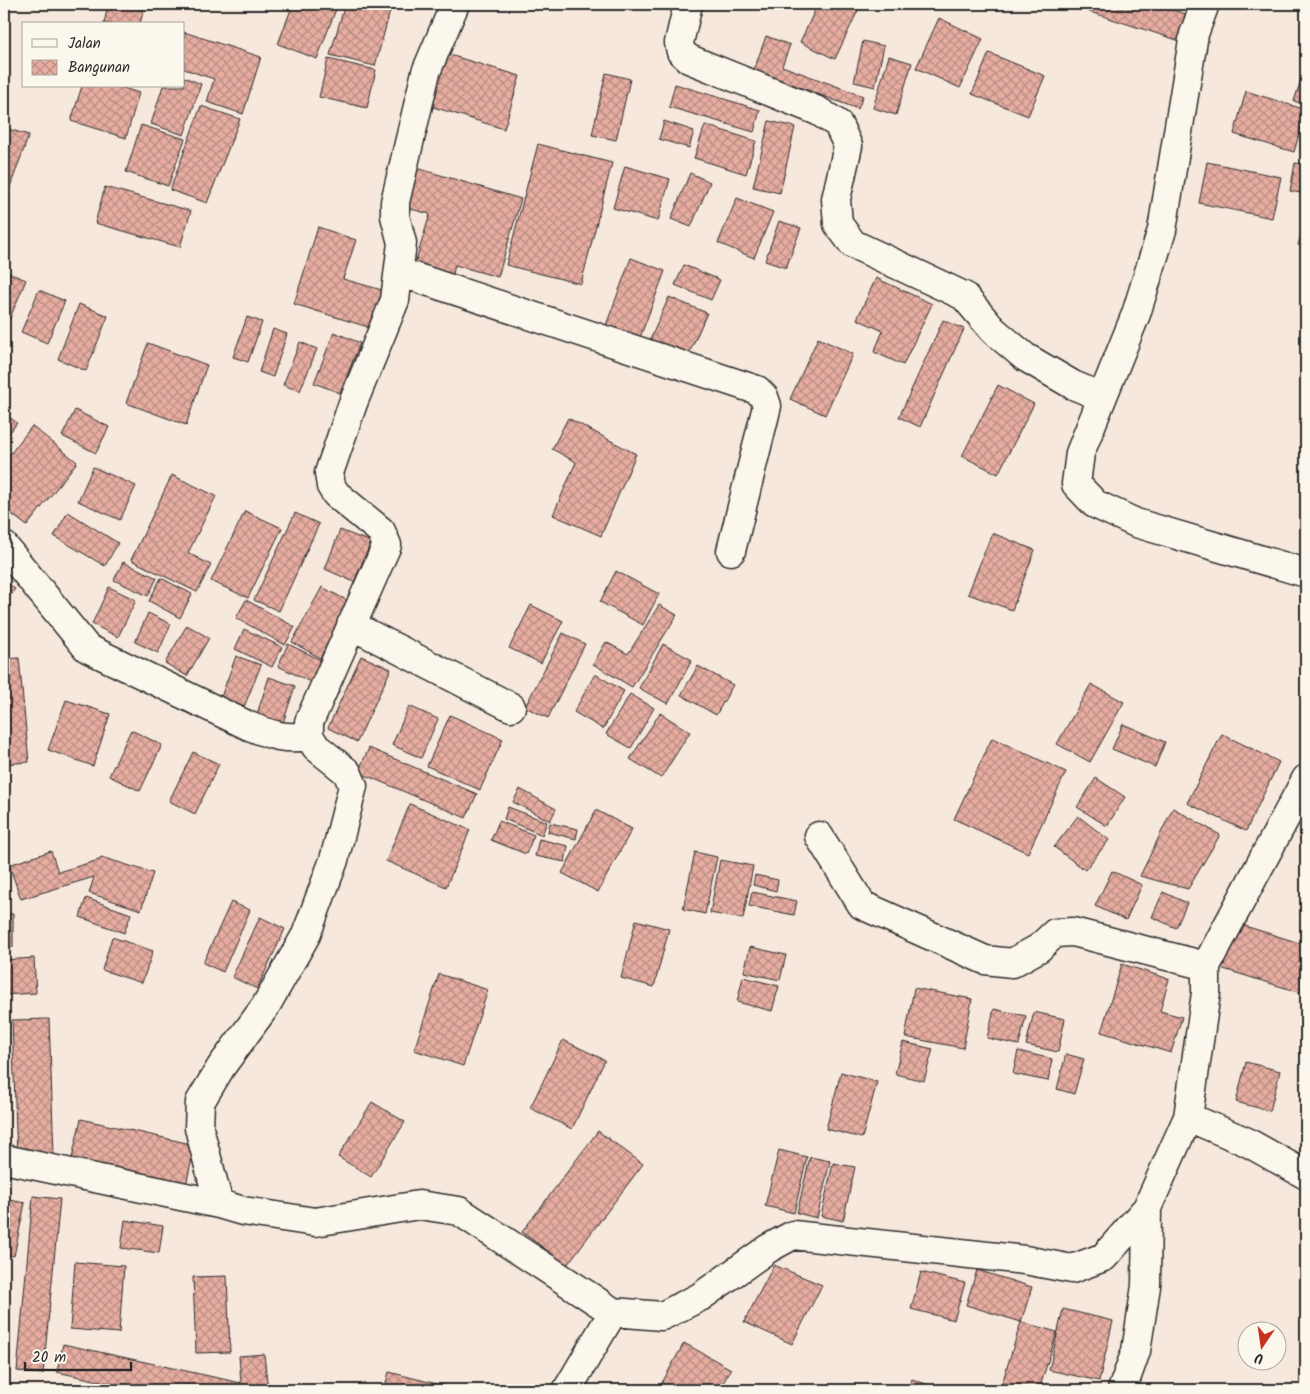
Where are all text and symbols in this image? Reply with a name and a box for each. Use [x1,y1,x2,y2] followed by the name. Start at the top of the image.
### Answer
[22,22,185,88] legend
[68,32,101,56] text: Jalan
[68,56,130,80] text: Bangunan
[1238,1322,1288,1372] north arrow
[25,1339,131,1371] scale bar
[32,1346,66,1370] text: 20 m
[1252,1346,1266,1369] text: U

